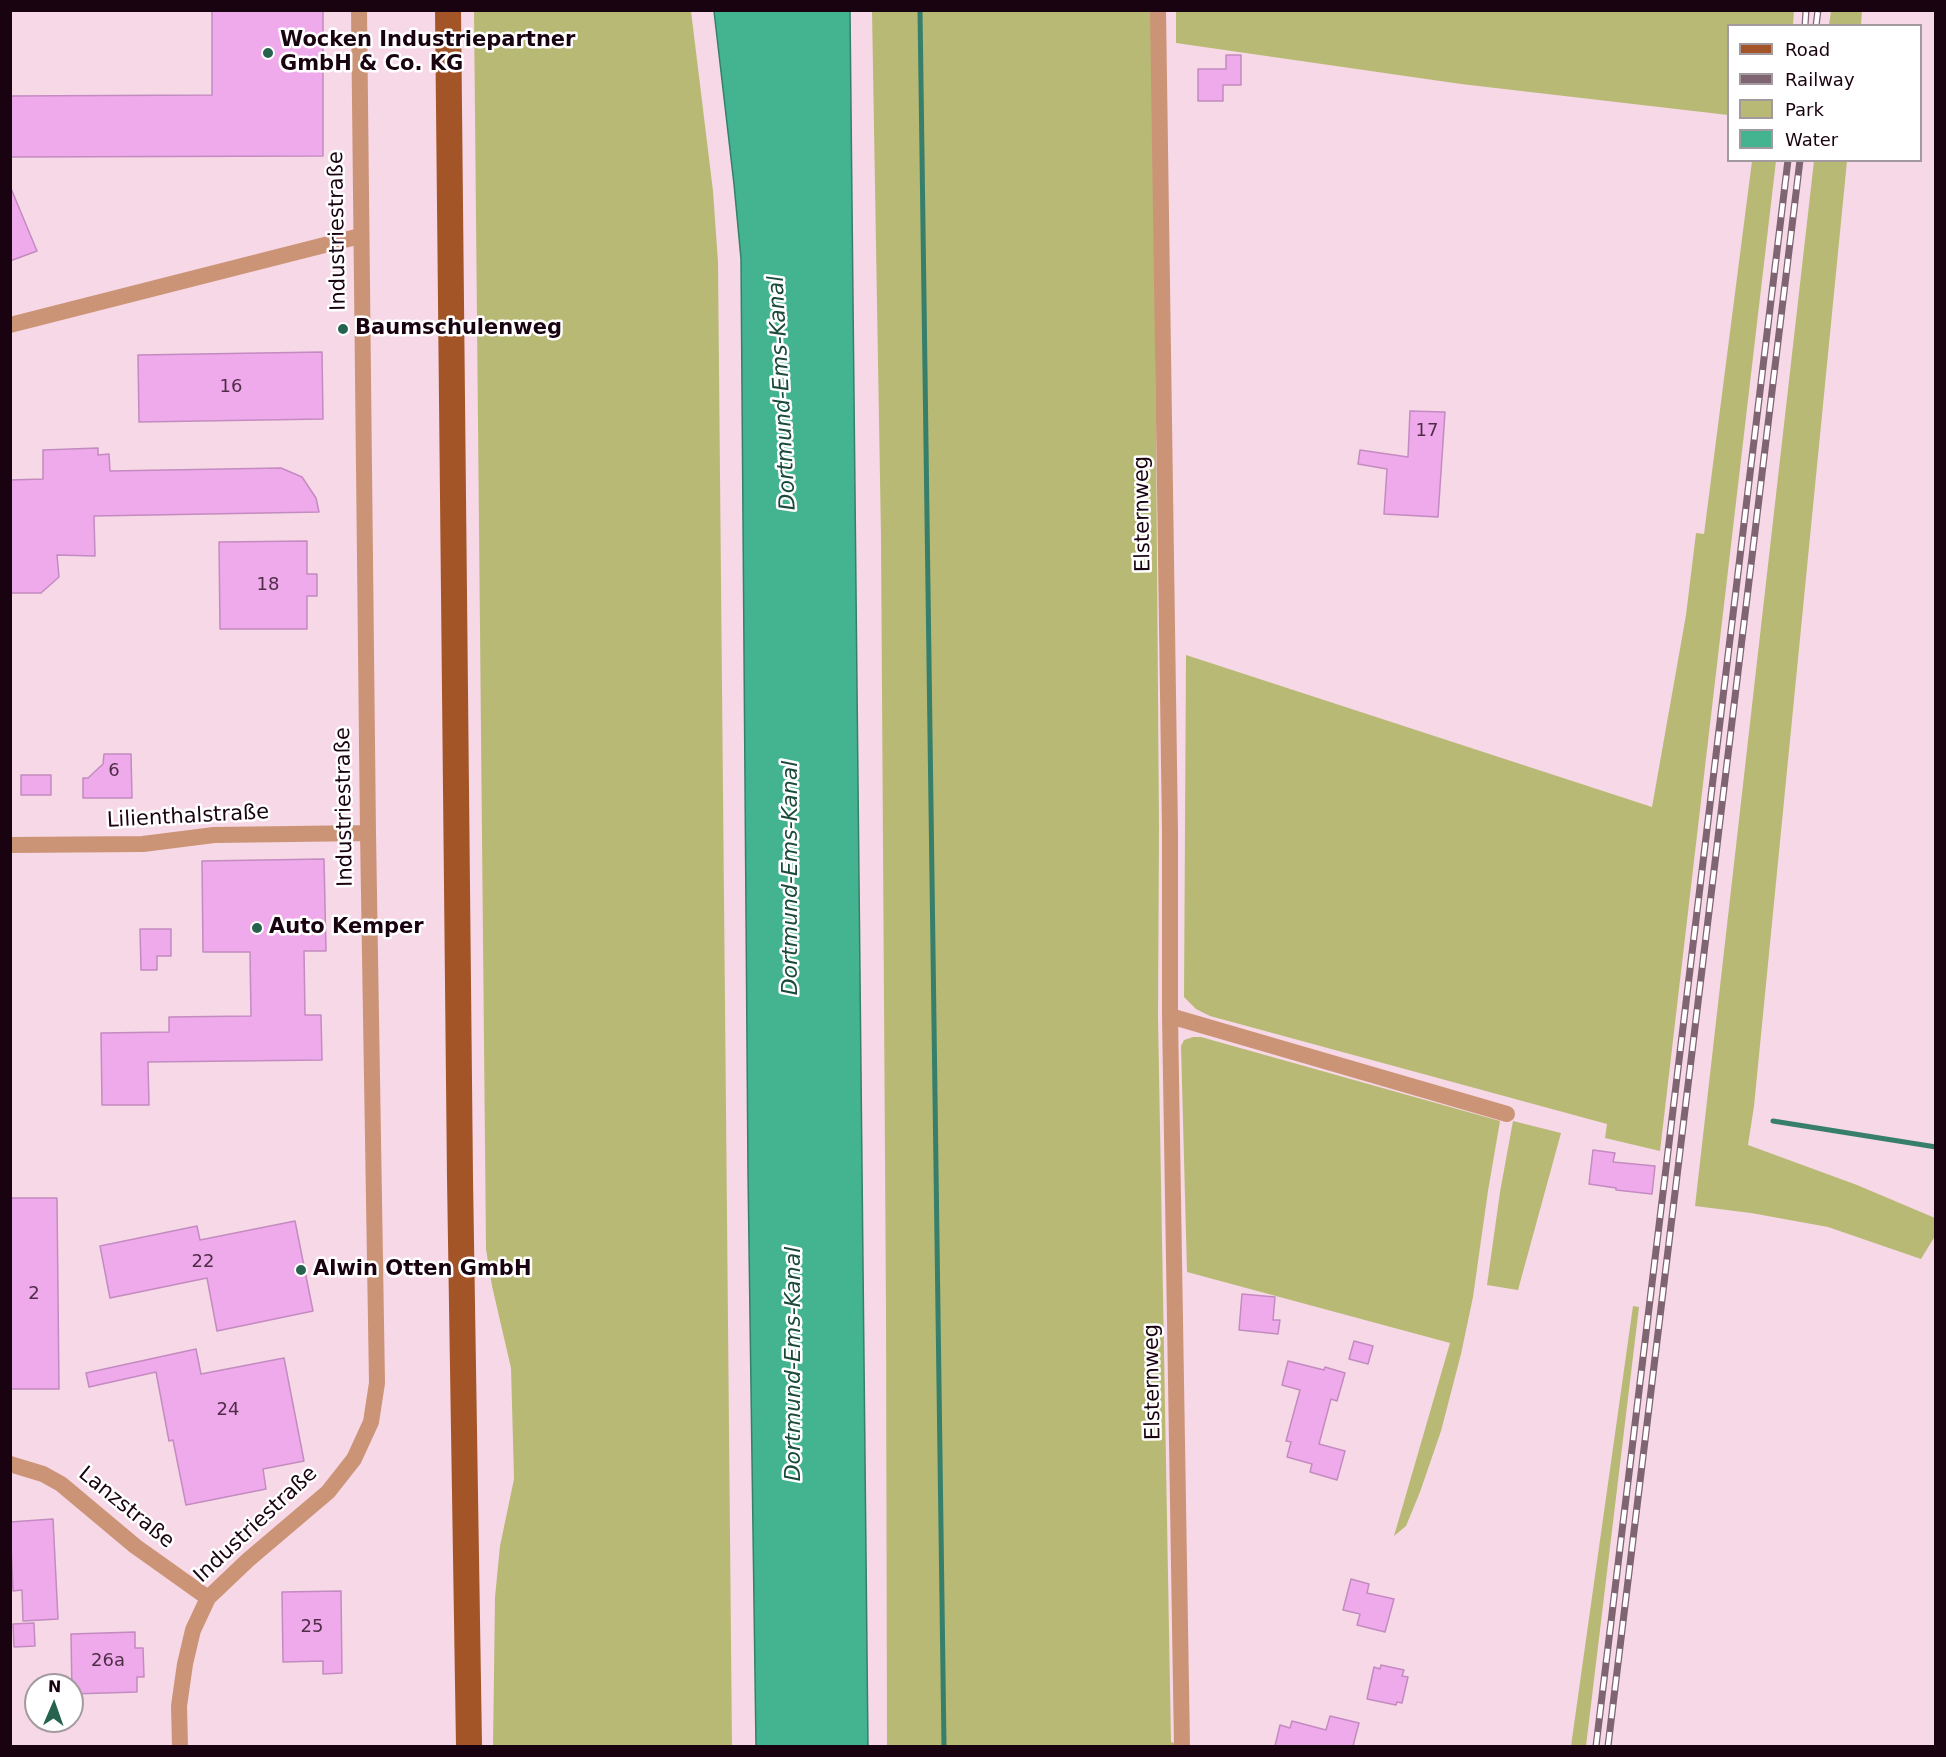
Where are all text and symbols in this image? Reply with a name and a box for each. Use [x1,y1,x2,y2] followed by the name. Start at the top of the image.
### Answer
[1727,24,1922,162] legend
[280,28,575,78] place label: Wocken Industriepartner GmbH & Co. KG
[1785,39,1830,60] text: Road
[261,46,275,60] marker: Wocken Industriepartner GmbH & Co. KG
[1785,69,1855,90] text: Railway
[1785,99,1824,120] text: Park
[1785,129,1838,150] text: Water
[324,151,352,311] street label: Industriestraße
[764,275,802,511] water label: Dortmund-Ems-Kanal
[355,316,562,342] place label: Baumschulenweg
[336,322,350,336] marker: Baumschulenweg
[220,376,242,398] house number: 16
[1416,420,1438,442] house number: 17
[1129,456,1157,572] street label: Elsternweg
[257,574,279,596] house number: 18
[331,727,359,887] street label: Industriestraße
[108,760,120,782] house number: 6
[778,761,804,995] water label: Dortmund-Ems-Kanal
[106,800,270,834] street label: Lilienthalstraße
[269,915,424,941] place label: Auto Kemper
[250,921,264,935] marker: Auto Kemper
[781,1247,807,1481] water label: Dortmund-Ems-Kanal
[192,1251,214,1273] house number: 22
[313,1257,531,1283] place label: Alwin Otten GmbH
[294,1263,308,1277] marker: Alwin Otten GmbH
[28,1283,40,1305] house number: 2
[1139,1324,1167,1440] street label: Elsternweg
[217,1399,239,1421] house number: 24
[189,1461,323,1589] street label: Industriestraße
[73,1462,179,1554] street label: Lanzstraße
[301,1616,323,1638] house number: 25
[91,1650,125,1672] house number: 26a
[24,1673,84,1733] north arrow
[48,1677,62,1696] text: N

